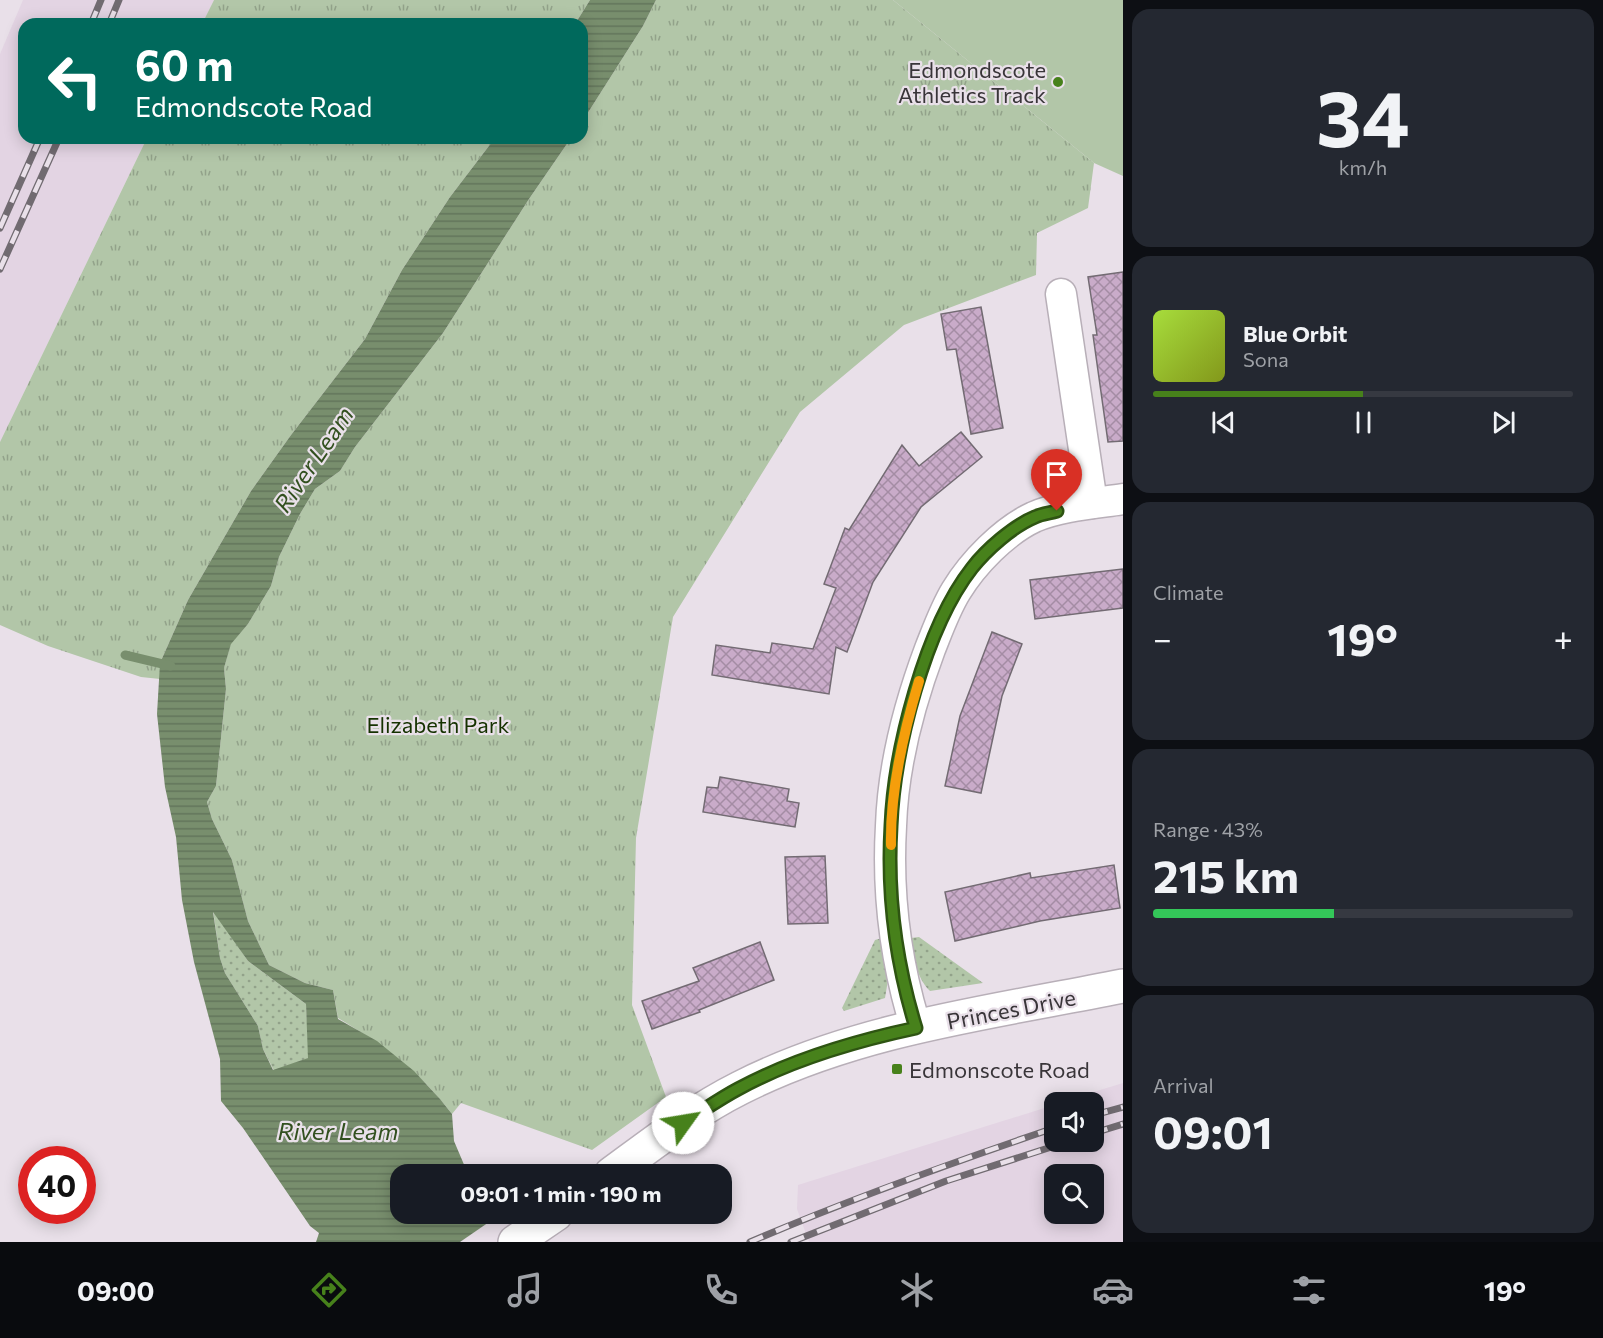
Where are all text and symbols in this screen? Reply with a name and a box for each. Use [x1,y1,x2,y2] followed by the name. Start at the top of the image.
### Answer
[135,38,234,90] text: 60 m
[36,42,114,120] icon: left
[898,56,1046,108] place label: Edmondscote Athletics Track
[1316,68,1410,163] text: 34
[1051,75,1065,89] marker: Edmondscote Athletics Track
[135,90,372,123] text: Edmondscote Road
[1339,155,1387,179] text: km/h
[1243,320,1347,347] text: Blue Orbit
[1243,347,1289,371] text: Sona
[267,401,359,517] water label: River Leam
[1207,406,1240,439] icon: previous
[1347,406,1380,439] icon: pause
[1487,406,1520,439] icon: next
[1031,449,1082,511] pin
[1040,458,1073,491] icon: arrive
[1153,580,1223,604] text: Climate
[1327,610,1398,665] text: 19°
[1153,617,1172,658] text: −
[1554,617,1573,658] text: +
[366,711,510,738] park label: Elizabeth Park
[1153,817,1263,841] text: Range · 43%
[1153,847,1299,902] text: 215 km
[944,983,1078,1035] street label: Princes Drive
[909,1056,1090,1083] place label: Edmonscote Road
[890,1062,904,1076] marker: Edmonscote Road
[1153,1073,1214,1097] text: Arrival
[651,1091,715,1155] position arrow
[1044,1092,1104,1224] map controls
[1044,1092,1104,1152] button: sound
[1153,1103,1273,1158] text: 09:01
[277,1116,399,1145] water label: River Leam
[18,1146,96,1224] speed limit sign: 40
[1044,1164,1104,1224] button: search
[461,1180,661,1207] text: 09:01 · 1 min · 190 m
[308,1269,350,1311] icon: directions
[504,1269,546,1311] icon: music
[700,1269,742,1311] icon: phone
[896,1269,938,1311] icon: climate
[1092,1269,1134,1311] icon: car
[1288,1269,1330,1311] icon: filters
[77,1274,155,1307] text: 09:00
[1484,1274,1526,1307] text: 19°

